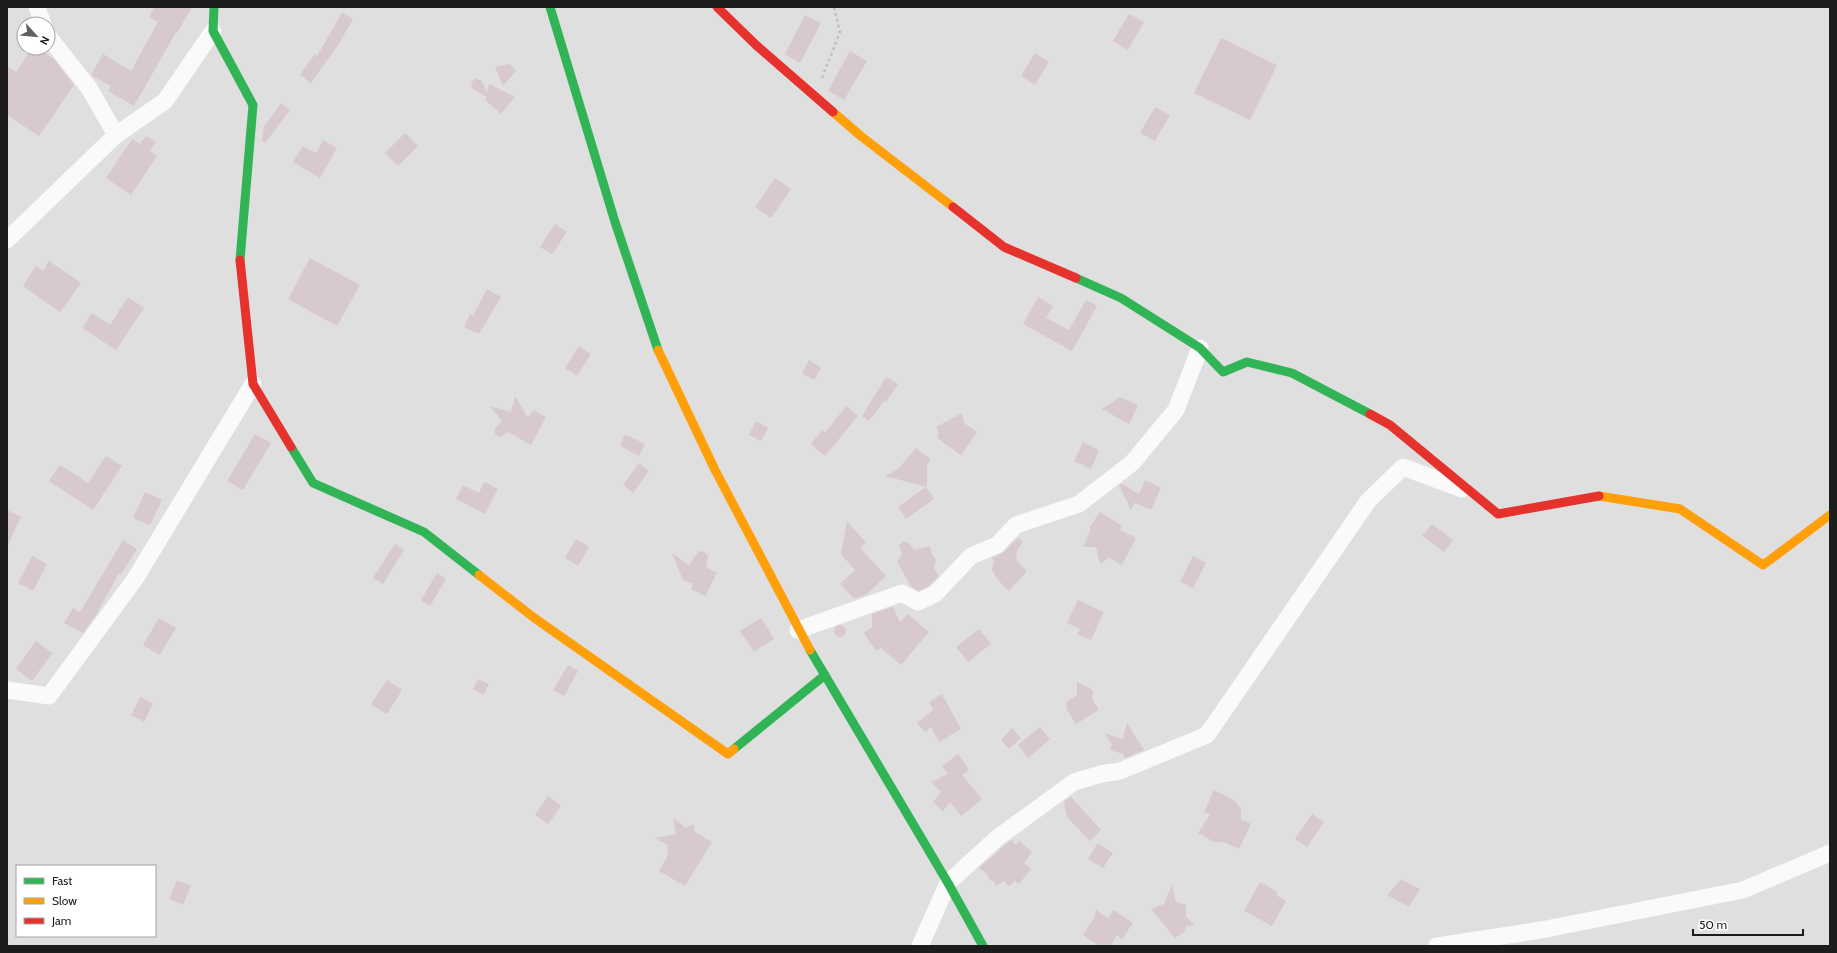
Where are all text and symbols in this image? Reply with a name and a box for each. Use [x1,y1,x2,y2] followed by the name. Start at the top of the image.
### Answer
[16,16,56,56] north arrow
[37,34,53,47] text: N
[16,865,156,937] legend
[52,873,72,888] text: Fast
[52,893,77,908] text: Slow
[1693,911,1803,937] scale bar
[51,913,71,928] text: Jam
[1699,917,1727,932] text: 50 m

